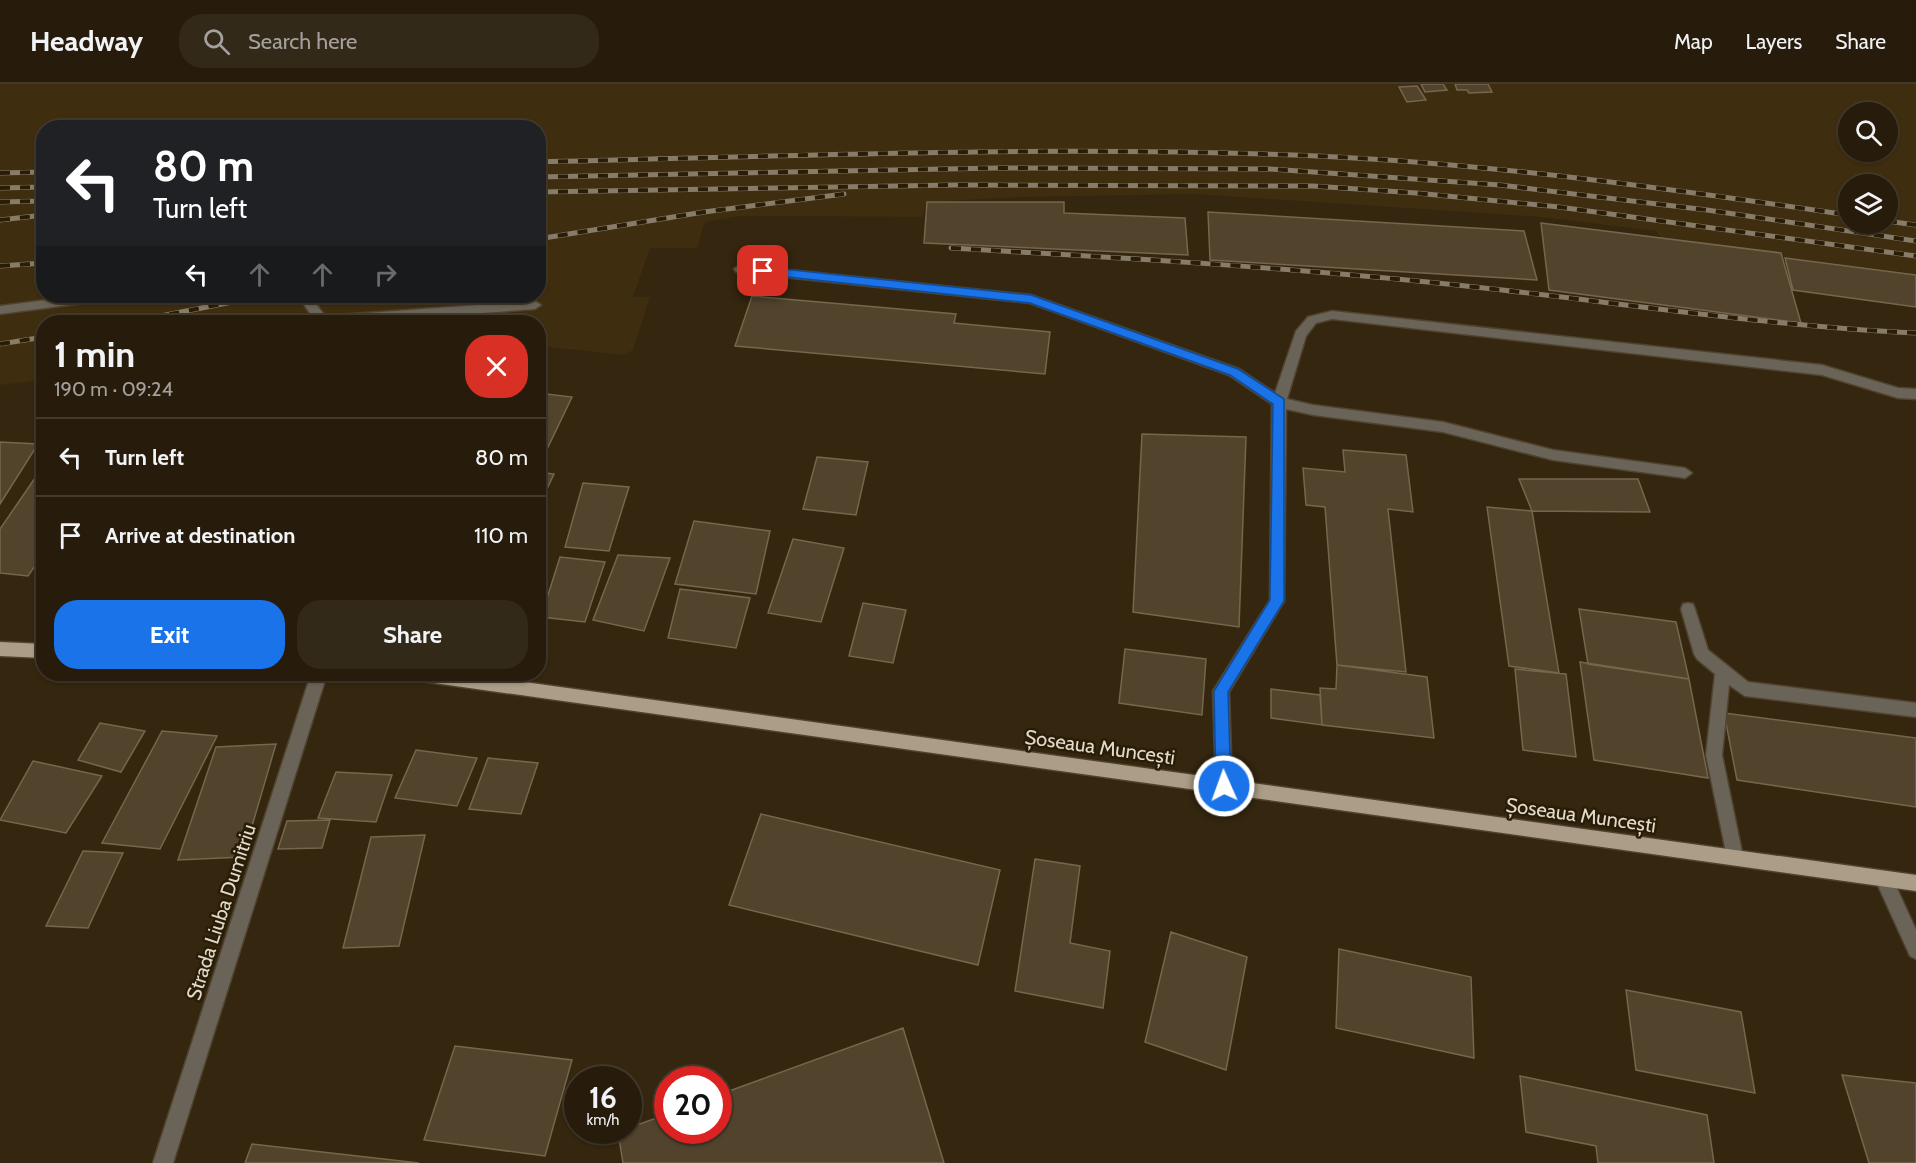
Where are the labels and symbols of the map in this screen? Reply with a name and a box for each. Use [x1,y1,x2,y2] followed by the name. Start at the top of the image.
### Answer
[737,245,788,296] pin
[1023,725,1177,770] street label: Șoseaua Muncești
[1192,754,1256,818] position arrow
[1504,793,1658,838] street label: Șoseaua Muncești
[181,821,261,1003] street label: Strada Liuba Dumitriu
[654,1066,732,1144] speed limit sign: 20

